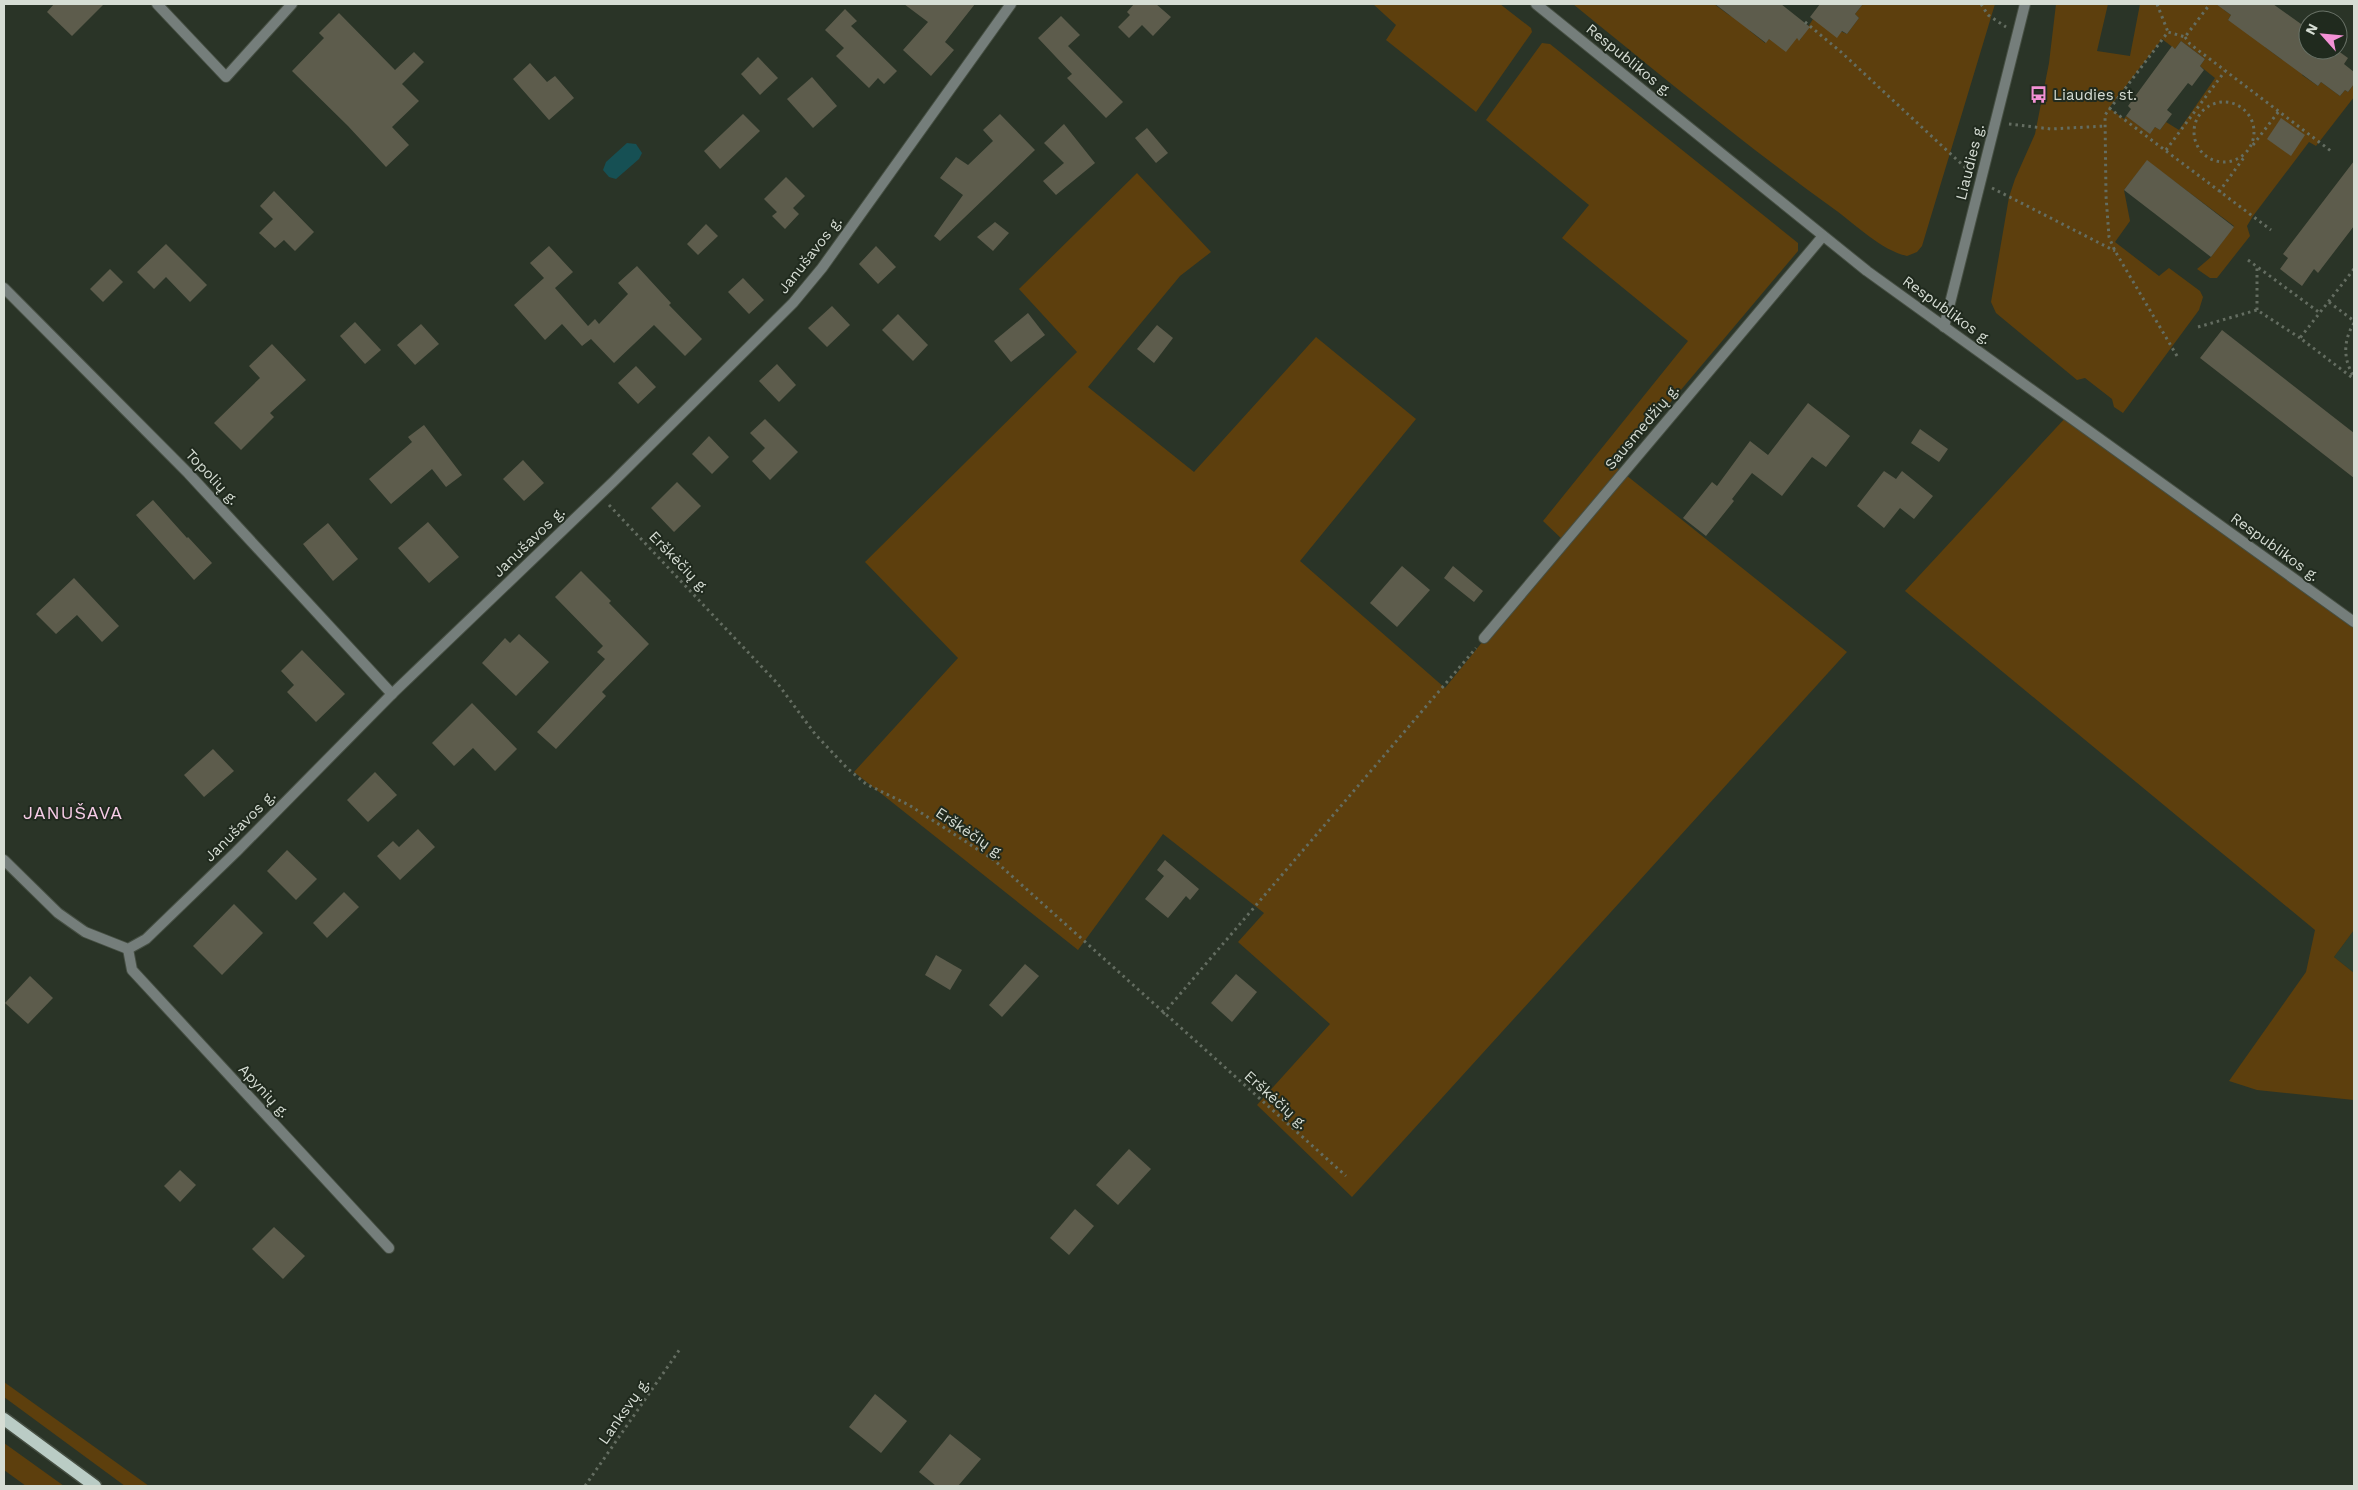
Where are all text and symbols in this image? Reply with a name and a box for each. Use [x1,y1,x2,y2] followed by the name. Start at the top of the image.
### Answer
[2298,10,2348,60] north arrow
[1582,20,1676,100] street label: Respublikos g.
[2302,21,2321,37] text: N
[2029,85,2049,105] bus stop icon: Liaudies st.
[2053,86,2137,104] place label: Liaudies st.
[1952,122,1988,202] street label: Liaudies g.
[774,213,846,297] street label: Janušavos g.
[1899,272,1995,348] street label: Respublikos g.
[1601,381,1683,473] street label: Sausmedžių g.
[182,445,242,509] street label: Topolių g.
[489,503,569,581] street label: Janušavos g.
[2227,509,2323,585] street label: Respublikos g.
[645,527,713,597] street label: Erškėčių g.
[201,787,279,865] street label: Janušavos g.
[23,802,123,823] district label: JANUŠAVA
[932,803,1008,863] street label: Erškėčių g.
[235,1061,293,1121] street label: Apynių g.
[1241,1067,1311,1133] street label: Erškėčių g.
[595,1374,653,1448] street label: Lanksvų g.

